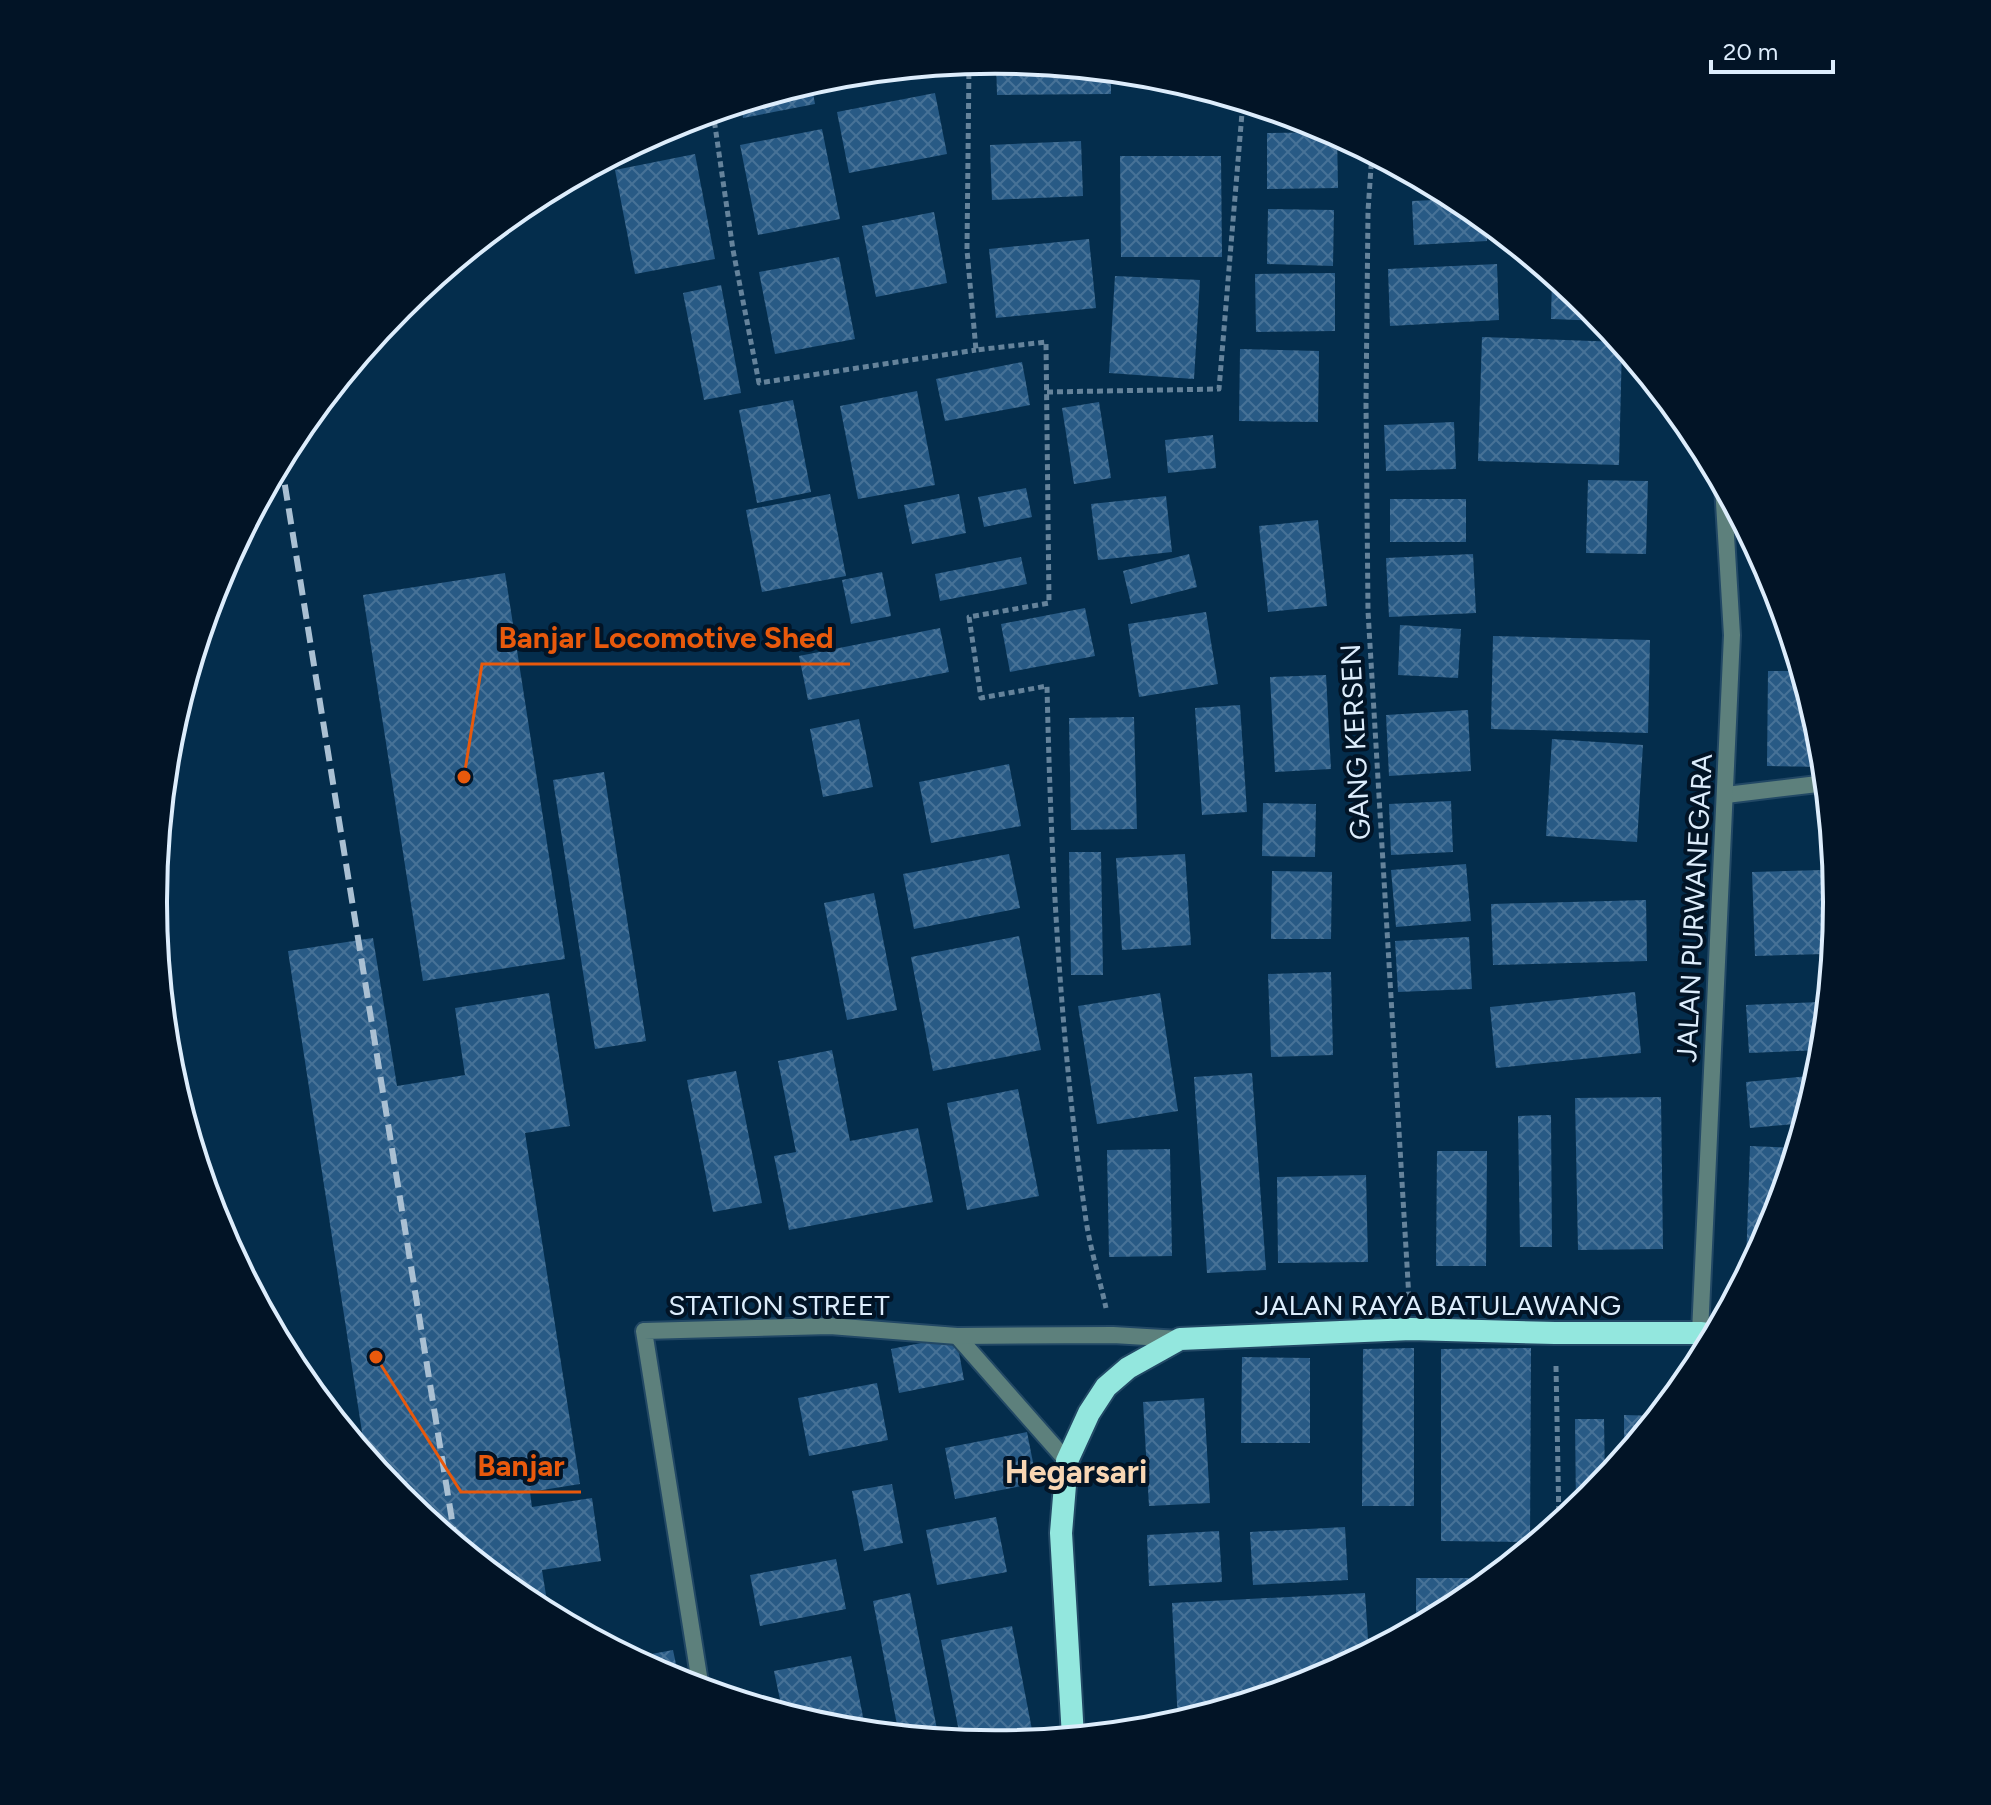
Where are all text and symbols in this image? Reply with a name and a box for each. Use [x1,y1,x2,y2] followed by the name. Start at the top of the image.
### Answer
[1711,24,1833,74] scale bar
[1723,37,1778,66] text: 20 m
[482,610,850,664] callout: Banjar Locomotive Shed
[498,619,834,656] text: Banjar Locomotive Shed
[1333,643,1377,841] street label: GANG KERSEN
[1669,753,1719,1063] street label: JALAN PURWANEGARA
[668,1288,890,1322] street label: STATION STREET
[1255,1288,1621,1322] street label: JALAN RAYA BATULAWANG
[461,1438,581,1492] callout: Banjar
[477,1447,565,1484] text: Banjar
[1005,1453,1147,1491] district label: Hegarsari

